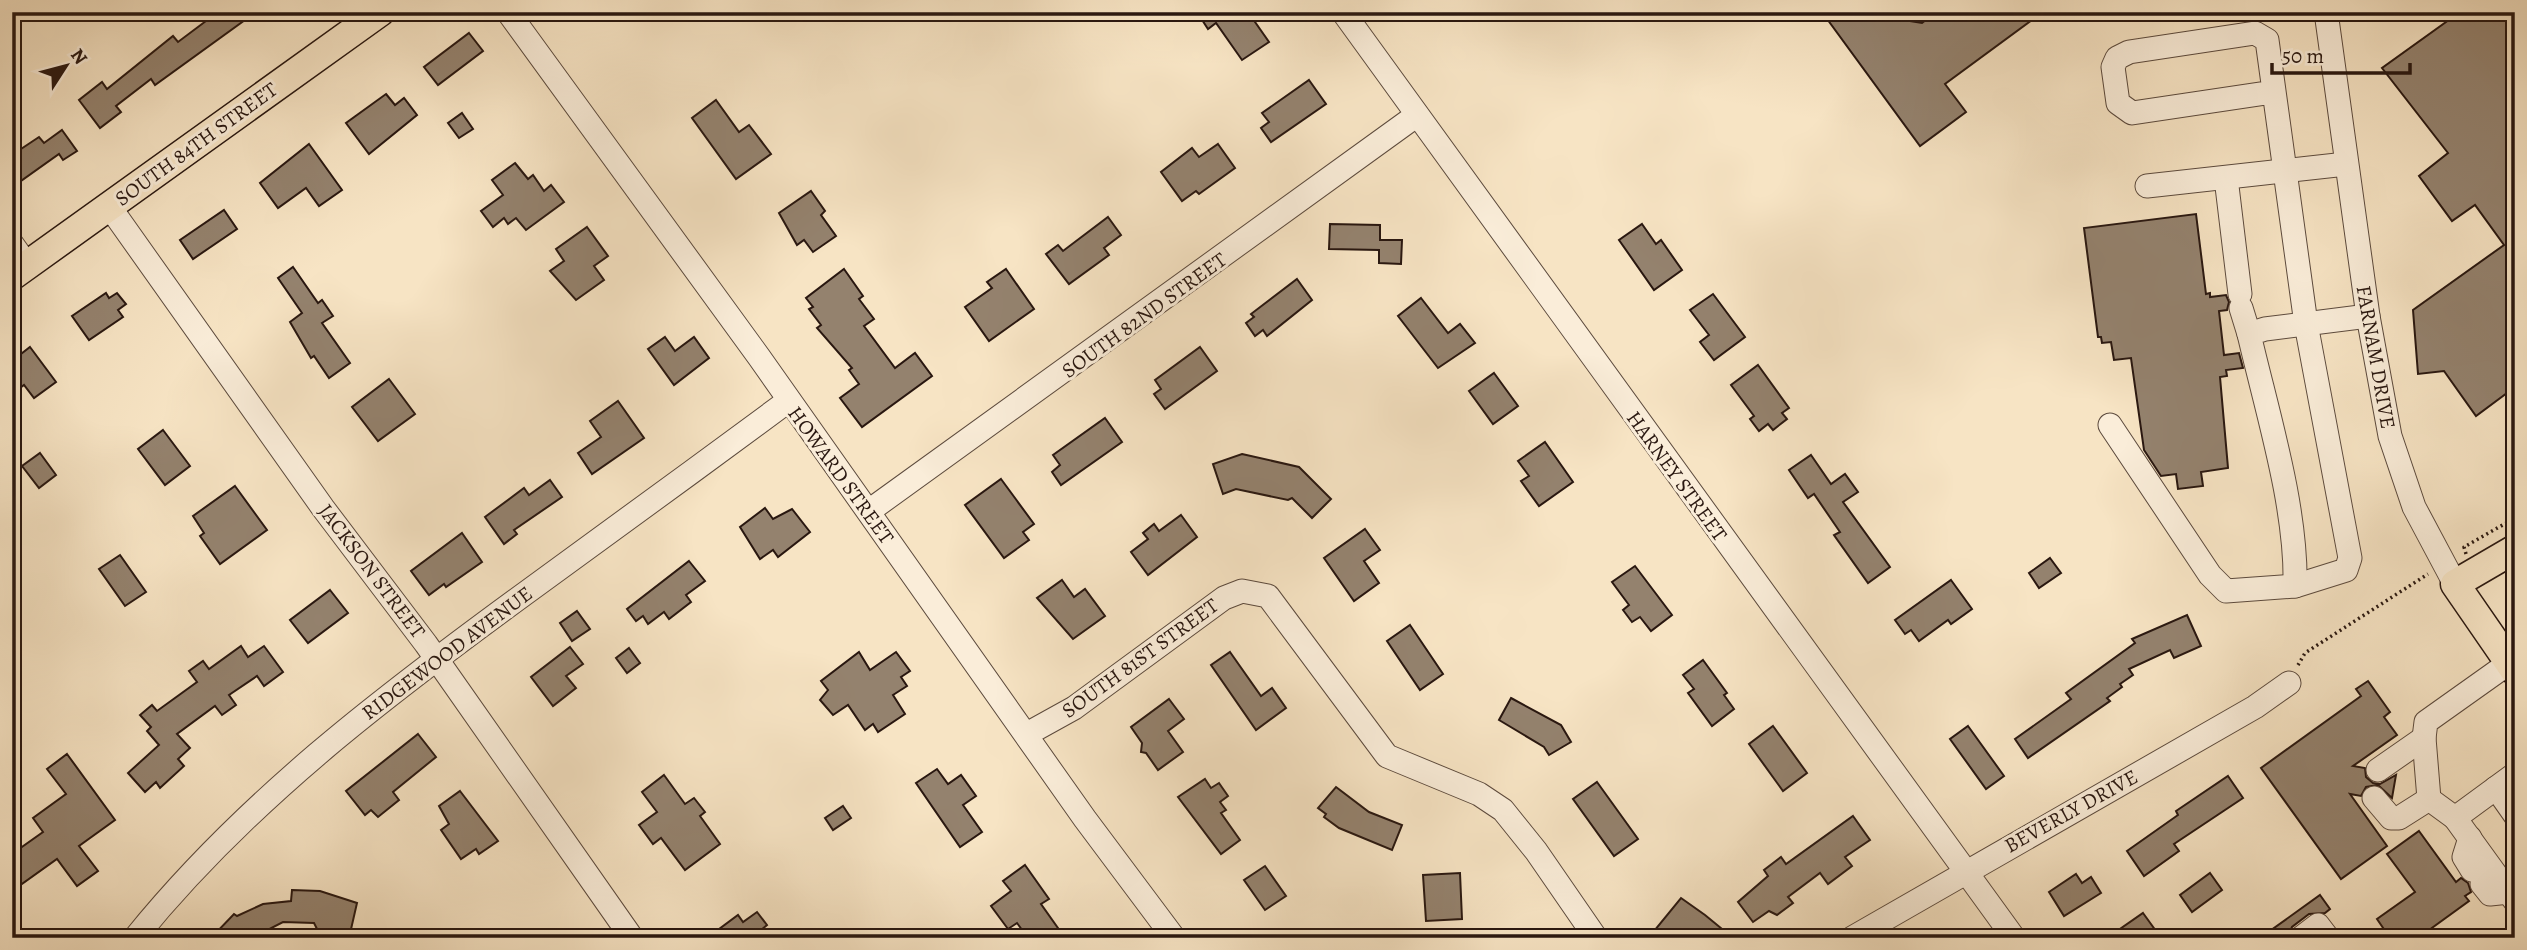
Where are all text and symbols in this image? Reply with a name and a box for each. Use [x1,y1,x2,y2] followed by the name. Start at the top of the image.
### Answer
[32,32,102,102] north arrow
[2272,32,2410,76] scale bar
[2282,42,2324,70] text: 50 m
[64,43,94,70] text: N
[109,75,283,212] street label: SOUTH 84TH STREET
[1056,245,1232,384] street label: SOUTH 82ND STREET
[2350,283,2402,431] street label: FARNAM DRIVE
[781,400,901,550] street label: HOWARD STREET
[1620,405,1734,547] street label: HARNEY STREET
[312,498,432,644] street label: JACKSON STREET
[356,580,538,726] street label: RIDGEWOOD AVENUE
[1056,591,1224,724] street label: SOUTH 81ST STREET
[1999,763,2143,859] street label: BEVERLY DRIVE

